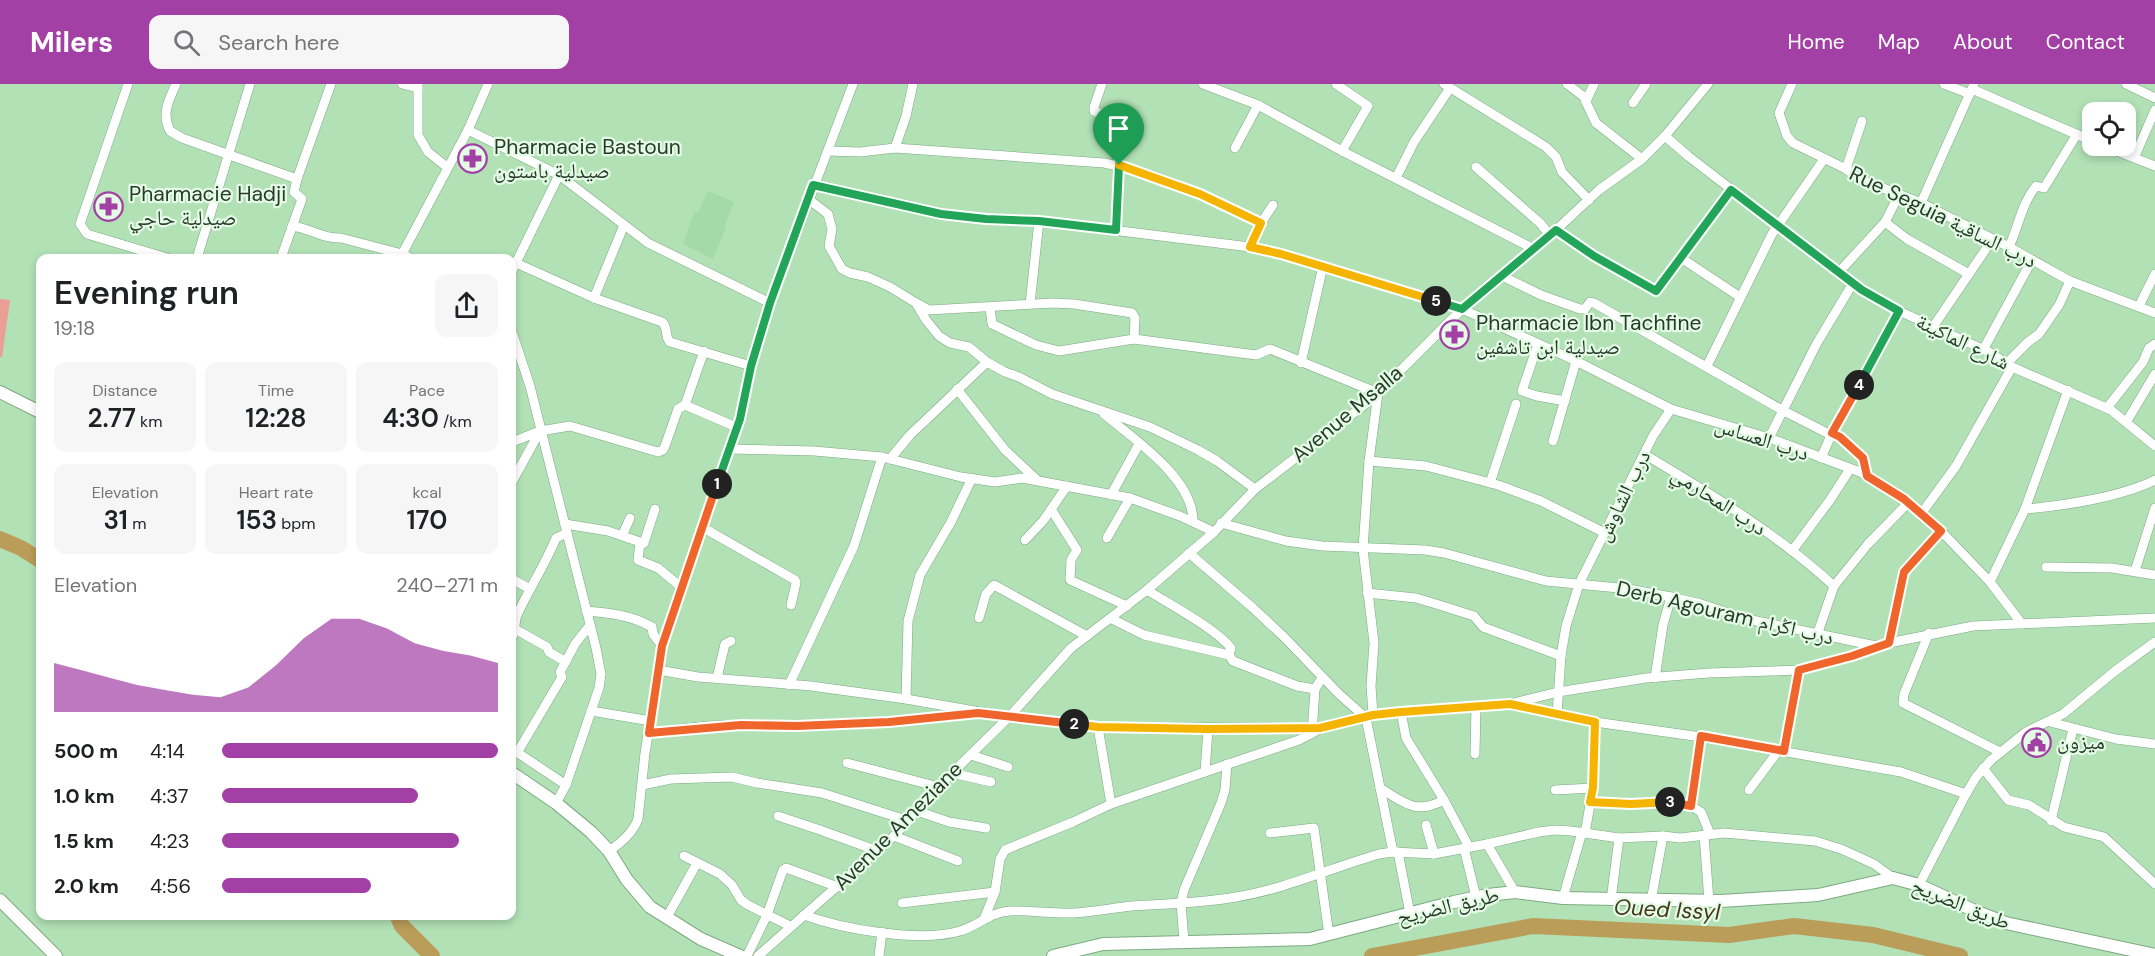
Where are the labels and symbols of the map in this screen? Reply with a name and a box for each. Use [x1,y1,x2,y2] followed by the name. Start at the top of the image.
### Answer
[1093,103,1144,165] pin
[494,133,681,185] place label: Pharmacie Bastoun صيدلية باستون
[457,143,489,175] pharmacy icon: Pharmacie Bastoun صيدلية باستون
[1845,159,2041,275] street label: Rue Seguia درب الساقية
[129,180,286,234] place label: Pharmacie Hadji صيدلية حاجي
[92,190,124,222] pharmacy icon: Pharmacie Hadji صيدلية حاجي
[1421,286,1451,316] pin: 5
[1912,307,2014,377] street label: شارع الماكينة
[1476,309,1701,361] place label: Pharmacie Ibn Tachfine صيدلية ابن تاشفين
[1439,319,1471,351] pharmacy icon: Pharmacie Ibn Tachfine صيدلية ابن تاشفين
[1285,359,1409,469] street label: Avenue Msalla
[1844,370,1874,400] pin: 4
[1711,411,1813,467] street label: درب العساس
[1589,446,1657,546] street label: درب الشاوش
[1665,460,1772,544] street label: درب المحارمي
[702,469,732,499] pin: 1
[1614,574,1836,652] street label: Derb Agouram درب اڭرام
[1059,709,1089,739] pin: 2
[2020,726,2052,758] public building icon: ميزون
[2057,728,2105,756] place label: ميزون
[827,755,969,897] street label: Avenue Ameziane
[1655,787,1685,817] pin: 3
[1908,872,2014,936] street label: طريق الضريح
[1394,881,1502,931] street label: طريق الضريح
[1613,892,1722,927] water label: Oued Issyl

